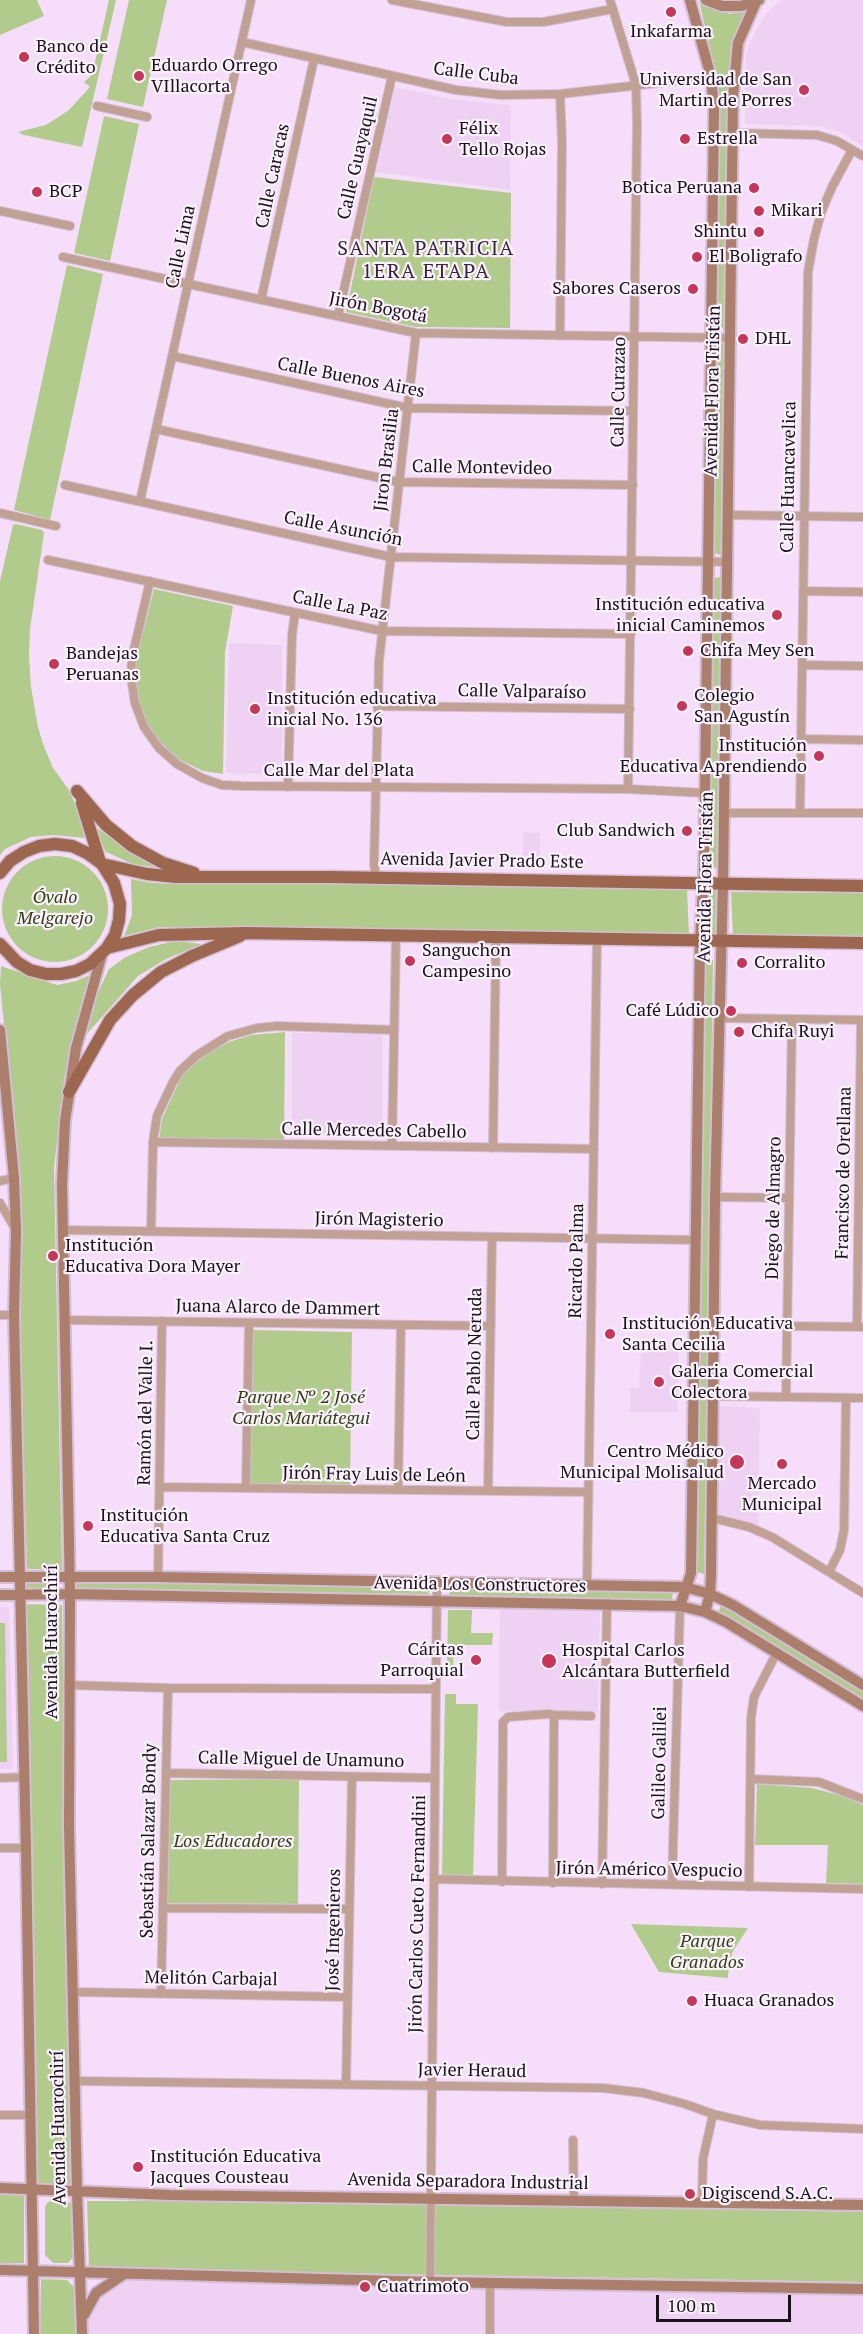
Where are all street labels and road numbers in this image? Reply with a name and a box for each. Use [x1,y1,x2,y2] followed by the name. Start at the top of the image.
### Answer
[432,58,520,90] street label: Calle Cuba
[333,94,383,222] street label: Calle Guayaquil
[251,121,295,231] street label: Calle Caracas
[162,203,200,291] street label: Calle Lima
[327,288,429,328] street label: Jirón Bogotá
[701,305,725,477] street label: Avenida Flora Tristán
[607,336,631,448] street label: Calle Curazao
[275,353,427,403] street label: Calle Buenos Aires
[777,401,801,553] street label: Calle Huancavelica
[370,407,404,513] street label: Jiron Brasilia
[412,456,552,480] street label: Calle Montevideo
[282,507,404,551] street label: Calle Asunción
[290,586,390,626] street label: Calle La Paz
[457,680,587,704] street label: Calle Valparaíso
[264,760,414,782] street label: Calle Mar del Plata
[694,791,718,963] street label: Avenida Flora Tristán
[380,848,584,874] street label: Avenida Javier Prado Este
[832,1086,856,1260] street label: Francisco de Orellana
[281,1119,467,1143] street label: Calle Mercedes Cabello
[762,1136,786,1280] street label: Diego de Almagro
[565,1203,589,1319] street label: Ricardo Palma
[314,1208,444,1232] street label: Jirón Magisterio
[463,1287,487,1441] street label: Calle Pablo Neruda
[175,1295,381,1321] street label: Juana Alarco de Dammert
[134,1340,158,1486] street label: Ramón del Valle I.
[282,1463,466,1487] street label: Jirón Fray Luis de León
[41,1565,63,1719] street label: Avenida Huarochirí
[373,1572,587,1598] street label: Avenida Los Constructores
[648,1706,672,1820] street label: Galileo Galilei
[137,1743,161,1939] street label: Sebastián Salazar Bondy
[198,1747,404,1773] street label: Calle Miguel de Unamuno
[405,1795,431,2033] street label: Jirón Carlos Cueto Fernandini
[555,1858,743,1882] street label: Jirón Américo Vespucio
[322,1868,346,1992] street label: José Ingenieros
[144,1967,278,1991] street label: Melitón Carbajal
[47,2051,71,2205] street label: Avenida Huarochirí
[418,2059,526,2083] street label: Javier Heraud
[347,2169,589,2195] street label: Avenida Separadora Industrial

